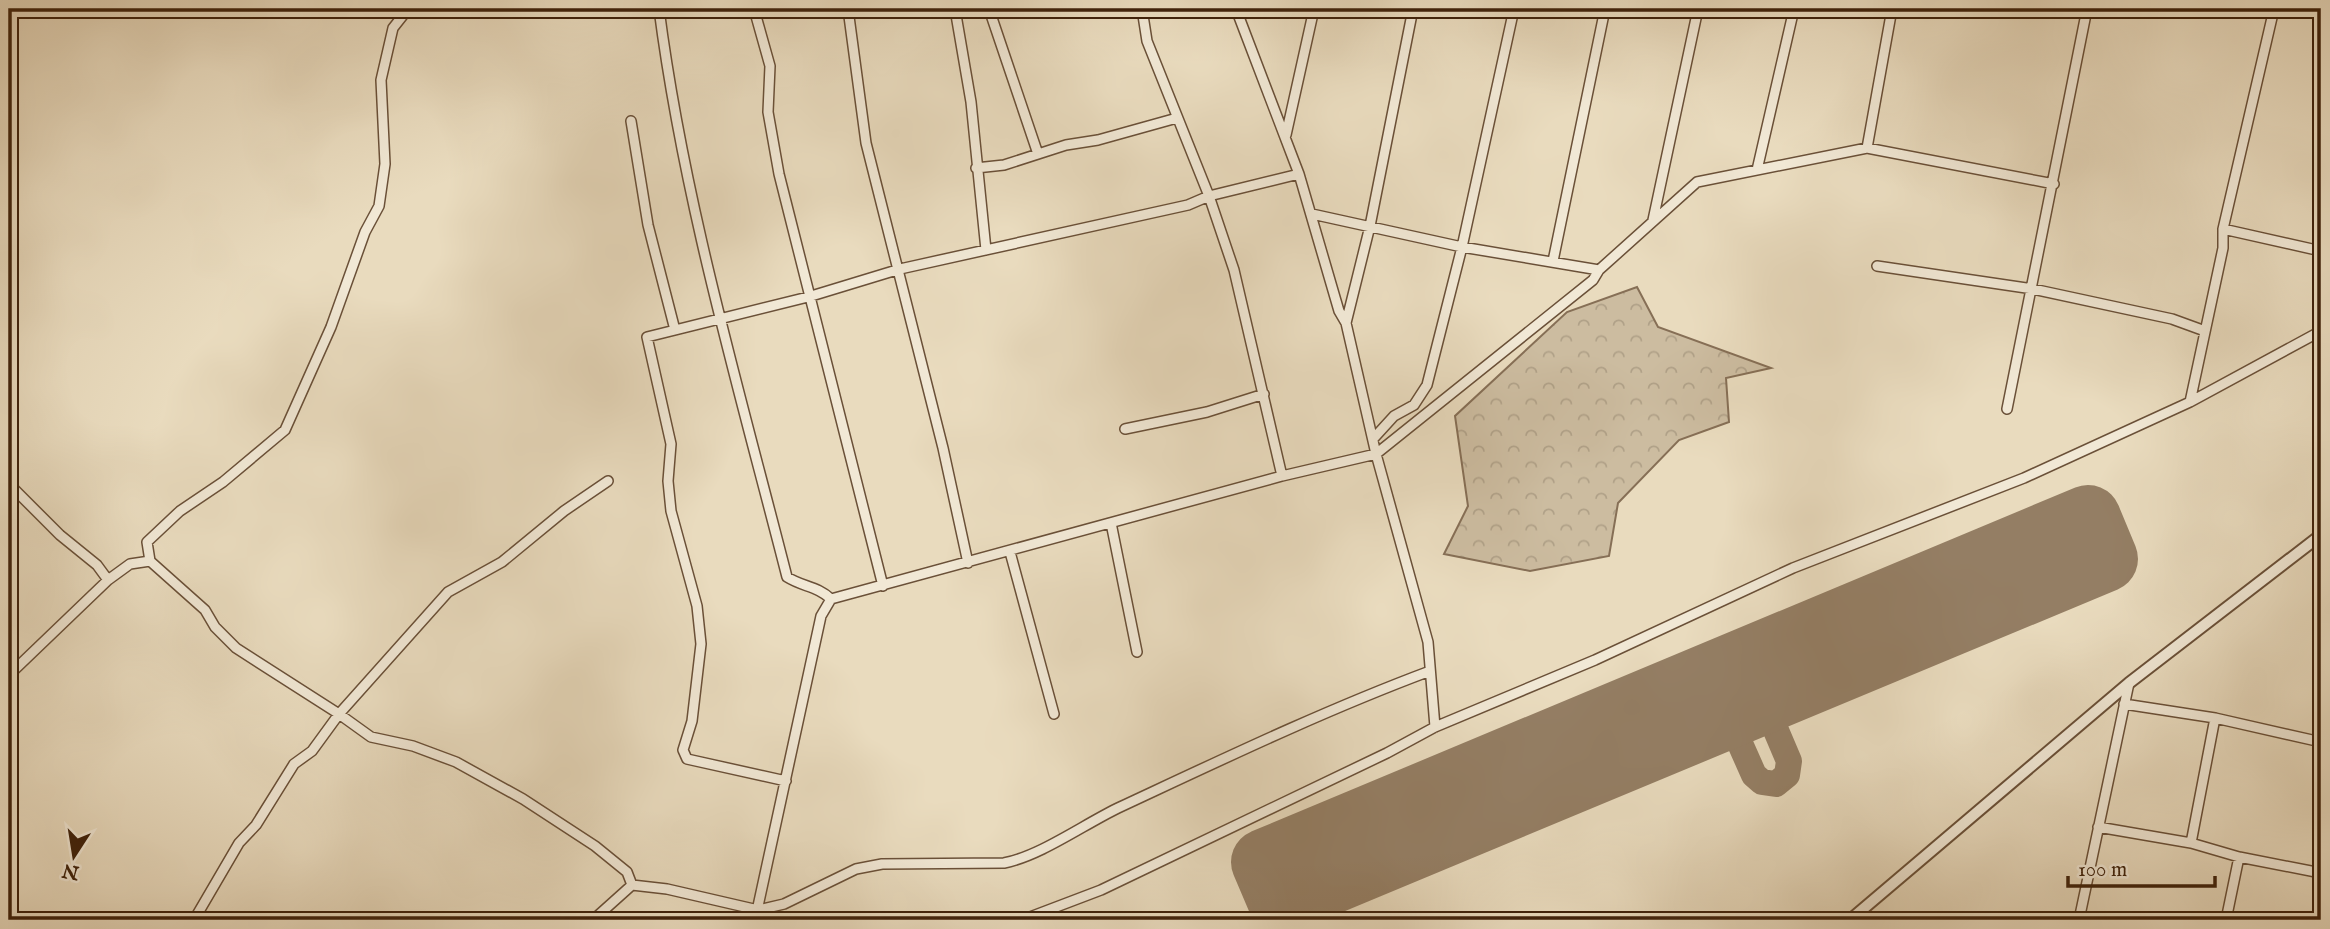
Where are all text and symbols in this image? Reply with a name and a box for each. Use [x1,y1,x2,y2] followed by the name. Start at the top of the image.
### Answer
[38,820,108,890] north arrow
[2068,845,2214,889] scale bar
[60,857,82,884] text: N
[2078,857,2127,884] text: 100 m

